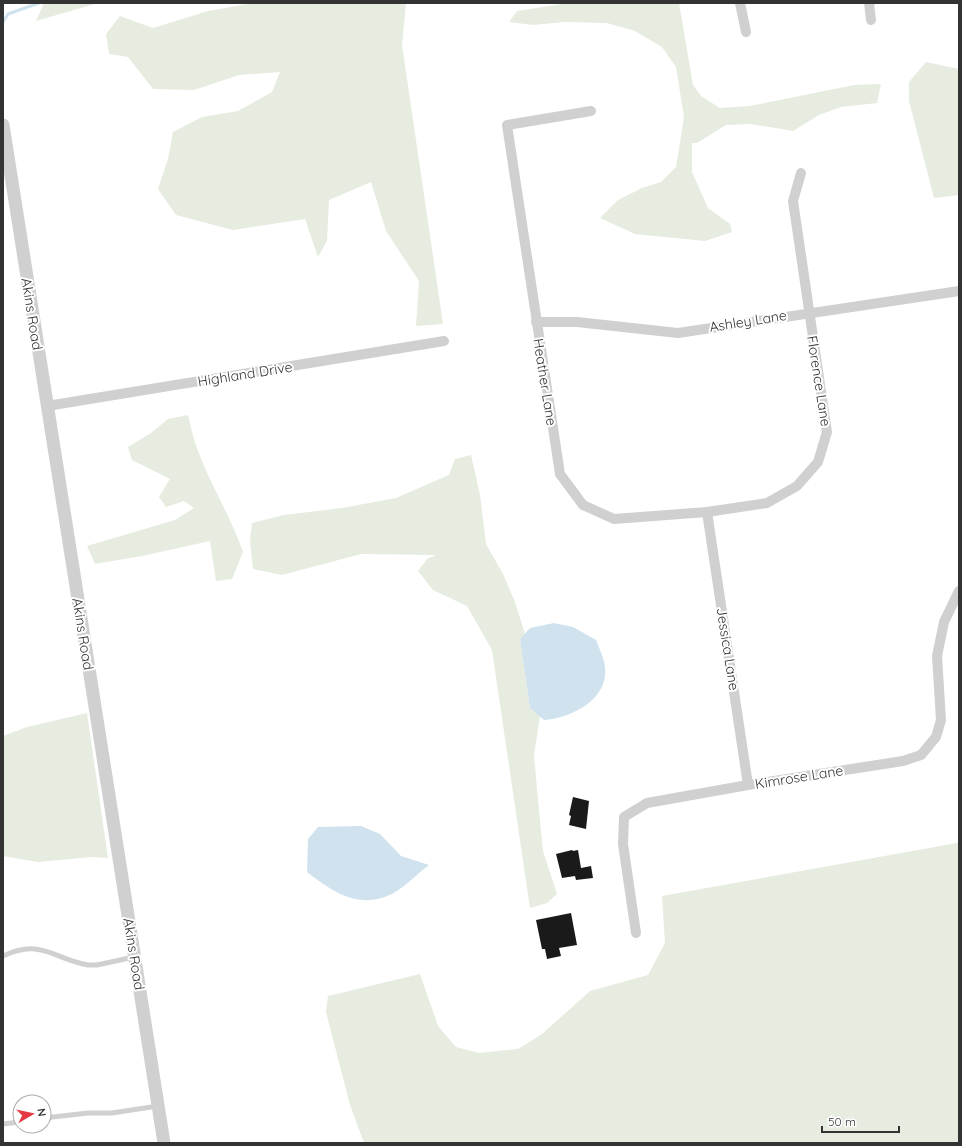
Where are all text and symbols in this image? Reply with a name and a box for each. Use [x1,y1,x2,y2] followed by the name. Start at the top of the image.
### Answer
[17,277,47,351] street label: Akins Road
[708,306,788,336] street label: Ashley Lane
[803,334,835,428] street label: Florence Lane
[529,337,561,427] street label: Heather Lane
[196,358,294,390] street label: Highland Drive
[68,597,98,671] street label: Akins Road
[713,606,743,692] street label: Jessica Lane
[754,761,844,793] street label: Kimrose Lane
[119,917,149,991] street label: Akins Road
[12,1094,52,1134] north arrow
[34,1107,49,1118] text: N
[822,1108,899,1134] scale bar
[828,1114,856,1129] text: 50 m

